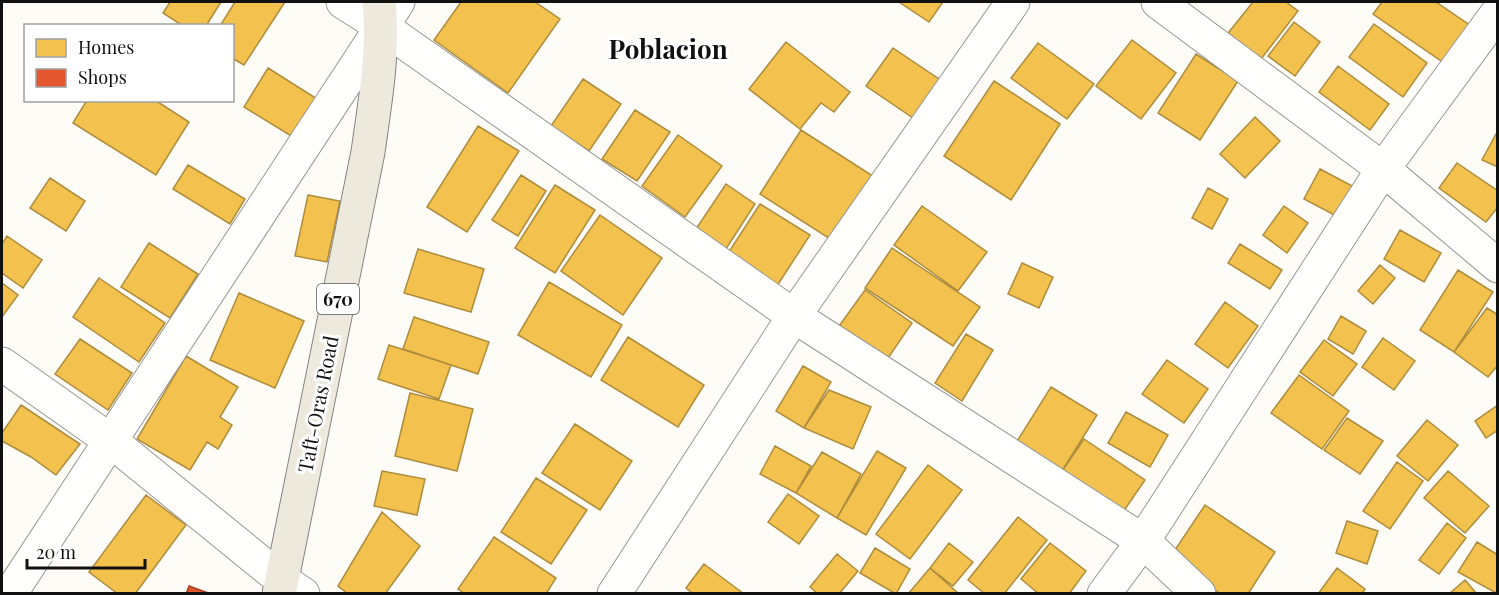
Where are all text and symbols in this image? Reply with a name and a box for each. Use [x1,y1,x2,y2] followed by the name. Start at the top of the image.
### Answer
[24,24,234,102] legend
[608,31,728,66] district label: Poblacion
[78,35,134,59] text: Homes
[78,65,127,89] text: Shops
[317,284,359,314] road number: 670
[290,333,344,475] street label: Taft-Oras Road
[27,532,146,570] scale bar
[36,540,76,564] text: 20 m

